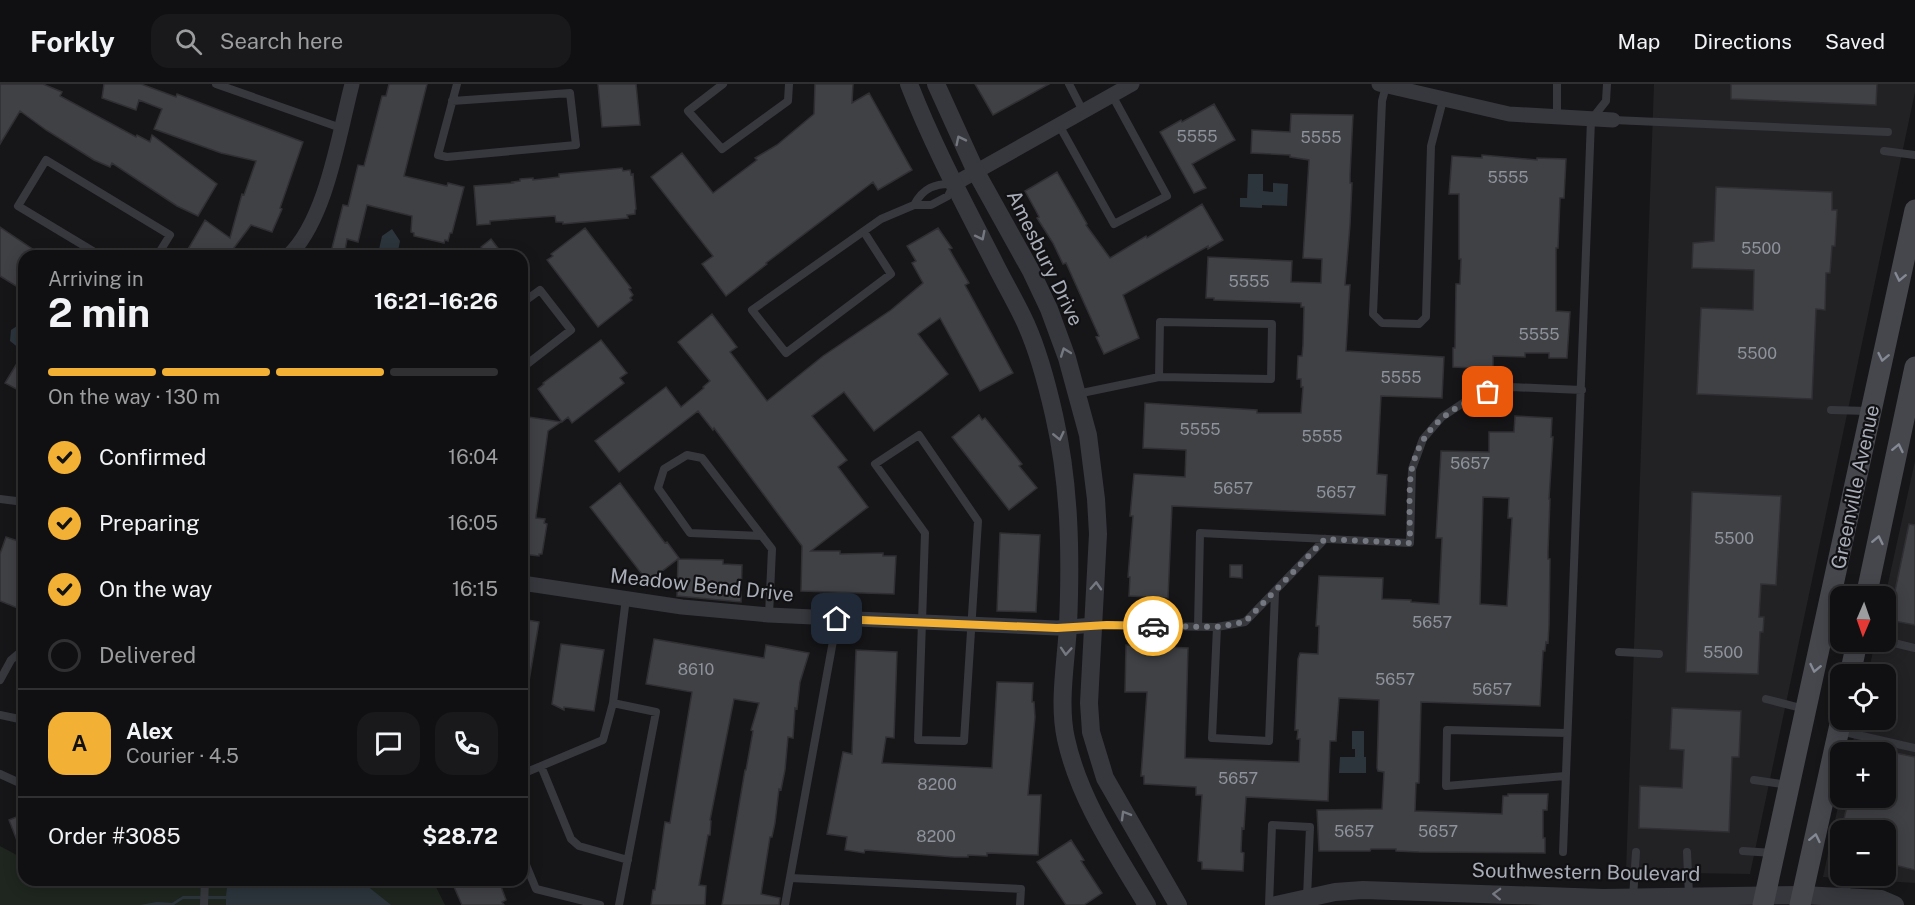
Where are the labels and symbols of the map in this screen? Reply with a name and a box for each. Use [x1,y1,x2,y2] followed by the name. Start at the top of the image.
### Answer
[1177,127,1218,146] house number: 5555
[1301,128,1342,147] house number: 5555
[956,136,968,147] one-way arrow
[1488,168,1529,187] house number: 5555
[1002,186,1088,330] street label: Amesbury Drive
[974,230,985,240] one-way arrow
[1741,239,1781,258] house number: 5500
[1895,271,1908,281] one-way arrow
[1229,272,1270,291] house number: 5555
[1519,325,1560,344] house number: 5555
[1737,344,1777,363] house number: 5500
[1060,348,1072,359] one-way arrow
[1877,351,1890,361] one-way arrow
[1462,366,1513,417] pin
[1381,368,1422,387] house number: 5555
[1826,403,1884,571] street label: Greenville Avenue
[1180,420,1221,439] house number: 5555
[1302,427,1343,446] house number: 5555
[1051,431,1064,441] one-way arrow
[1890,443,1903,453] one-way arrow
[1450,454,1490,473] house number: 5657
[1213,479,1253,498] house number: 5657
[1316,483,1356,502] house number: 5657
[1714,529,1754,548] house number: 5500
[1871,535,1884,545] one-way arrow
[609,563,795,607] street label: Meadow Bend Drive
[1089,581,1102,590] one-way arrow
[1830,586,1896,652] north arrow
[811,593,862,644] pin
[1123,596,1183,656] courier
[1412,613,1452,632] house number: 5657
[1703,643,1743,662] house number: 5500
[1060,647,1073,656] one-way arrow
[678,660,714,679] house number: 8610
[1810,663,1823,673] one-way arrow
[1375,670,1415,689] house number: 5657
[1472,680,1512,699] house number: 5657
[1218,769,1258,788] house number: 5657
[917,775,957,794] house number: 8200
[1121,811,1132,821] one-way arrow
[1334,822,1374,841] house number: 5657
[1418,822,1458,841] house number: 5657
[916,827,956,846] house number: 8200
[1808,834,1821,844] one-way arrow
[1472,858,1700,886] street label: Southwestern Boulevard
[1492,887,1501,900] one-way arrow

